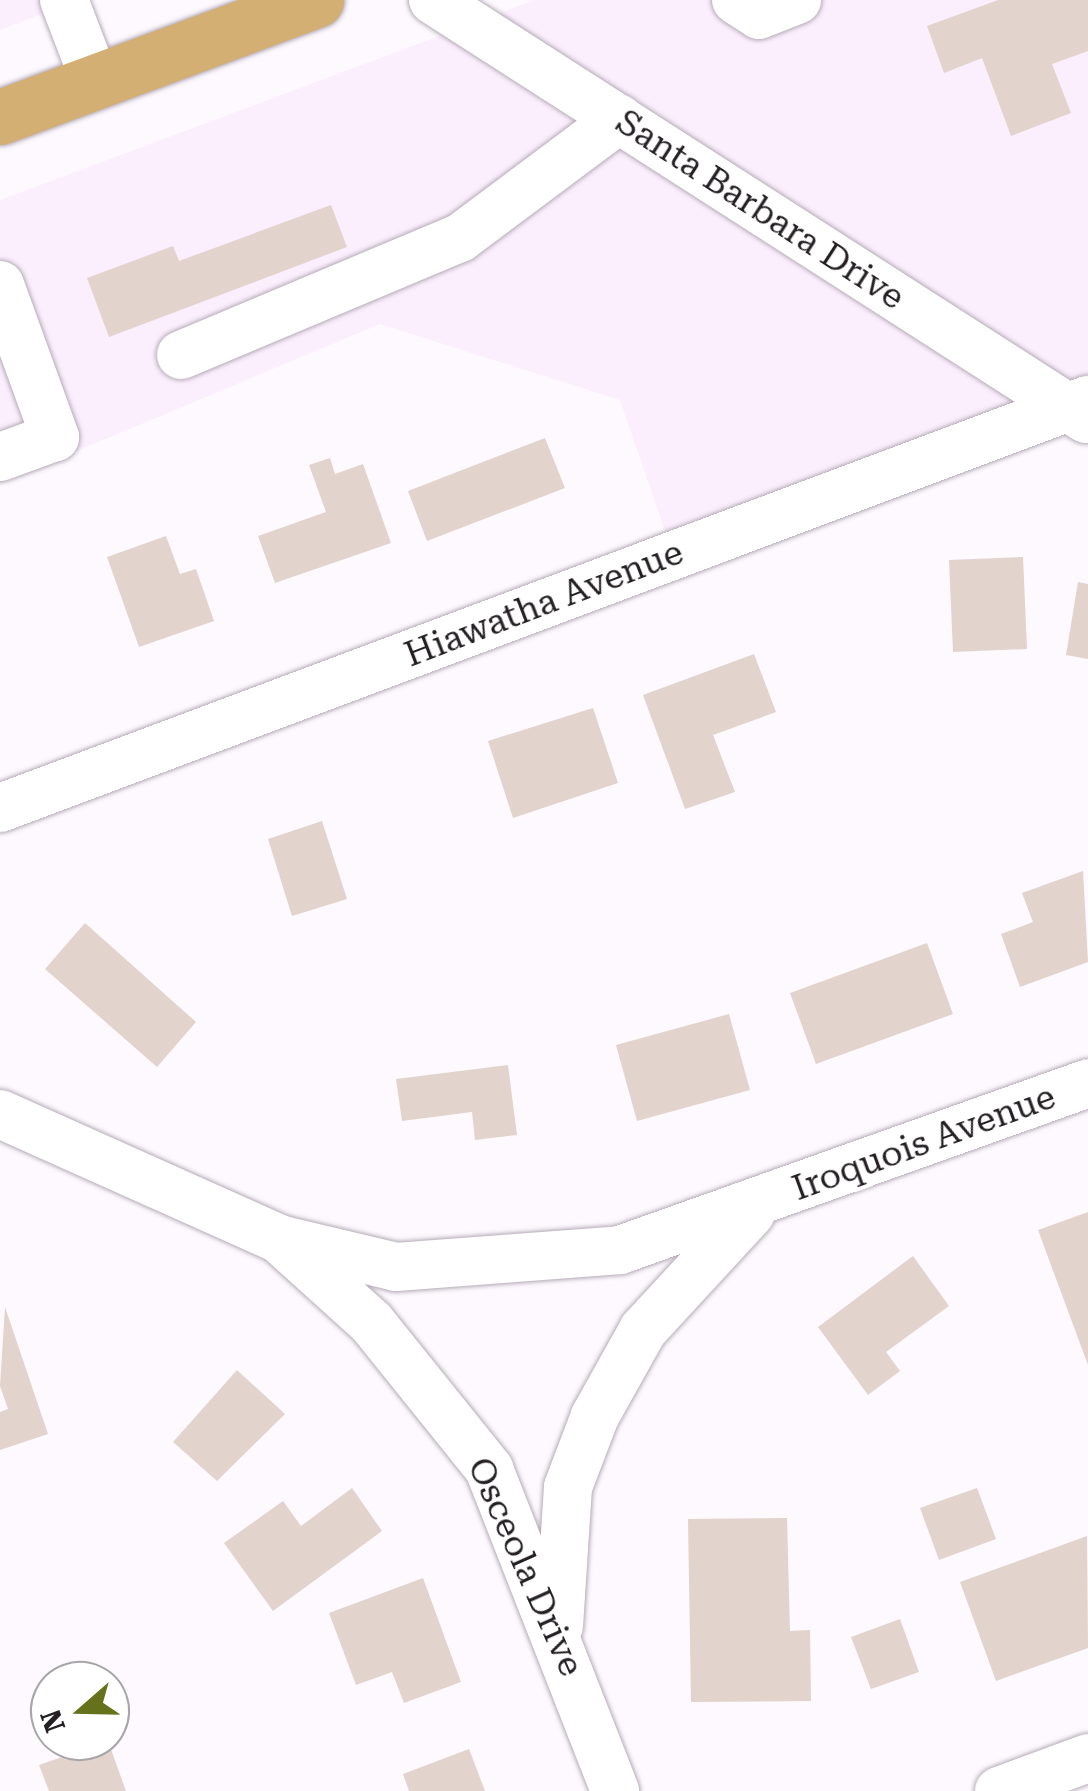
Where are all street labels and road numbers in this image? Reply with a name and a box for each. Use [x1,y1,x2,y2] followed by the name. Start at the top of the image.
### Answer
[608,101,912,319] street label: Santa Barbara Drive
[399,532,689,676] street label: Hiawatha Avenue
[787,1076,1061,1210] street label: Iroquois Avenue
[458,1451,592,1683] street label: Osceola Drive

